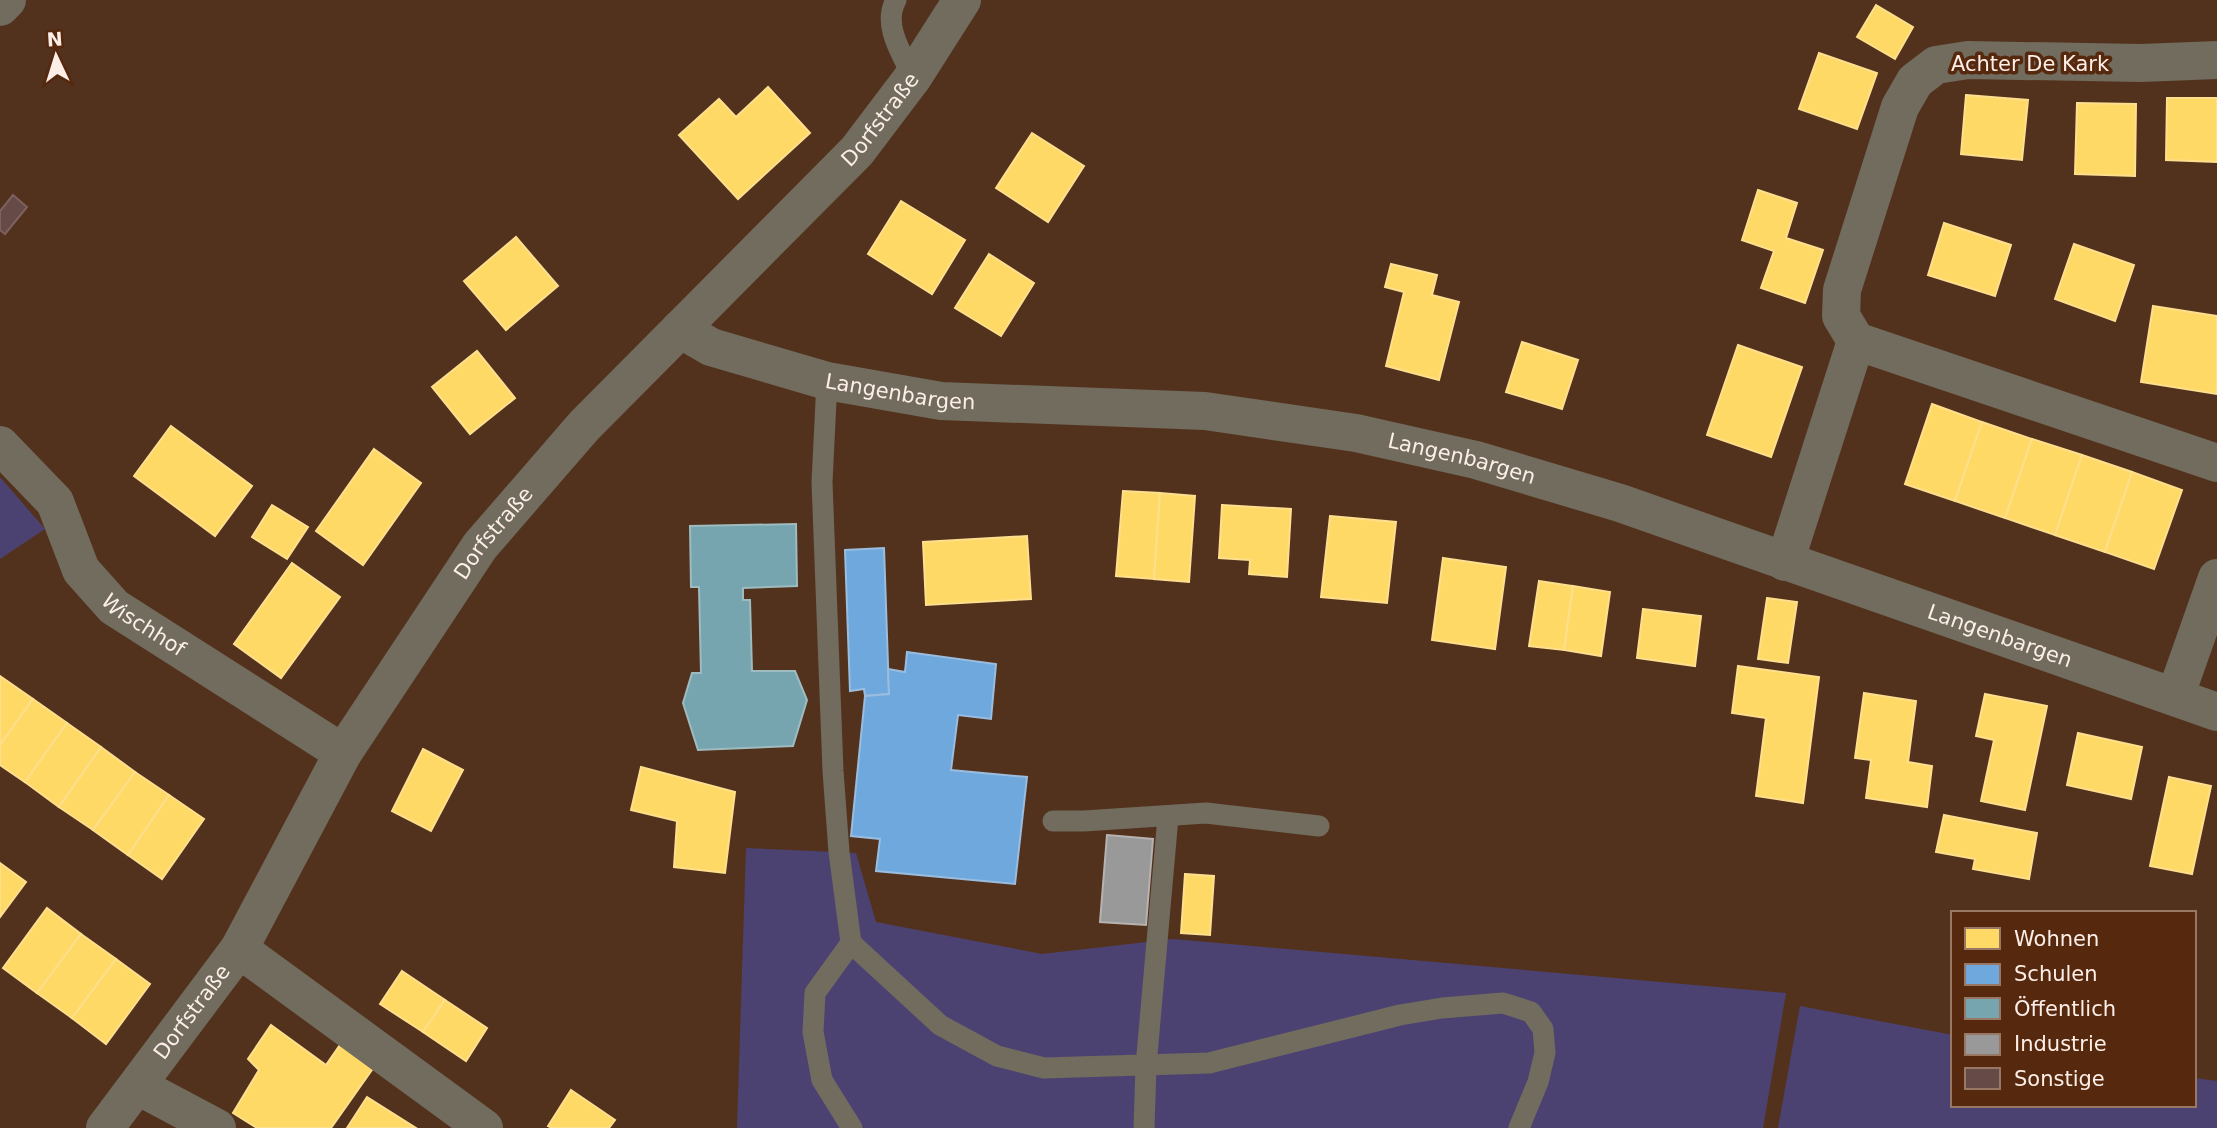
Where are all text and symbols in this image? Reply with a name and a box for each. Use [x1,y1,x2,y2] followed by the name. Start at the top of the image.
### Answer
[21,21,91,91] north arrow
[46,28,64,51] text: N
[1951,52,2110,76] street label: Achter De Kark
[837,68,924,172] street label: Dorfstraße
[823,369,976,414] street label: Langenbargen
[1386,429,1538,489] street label: Langenbargen
[449,482,538,584] street label: Dorfstraße
[96,589,190,662] street label: Wischhof
[1924,600,2075,672] street label: Langenbargen
[1951,911,2196,1107] legend
[2014,927,2099,951] text: Wohnen
[149,960,235,1064] street label: Dorfstraße
[2014,962,2098,986] text: Schulen
[2014,996,2116,1021] text: Öffentlich
[2014,1032,2107,1056] text: Industrie
[2014,1067,2105,1091] text: Sonstige

